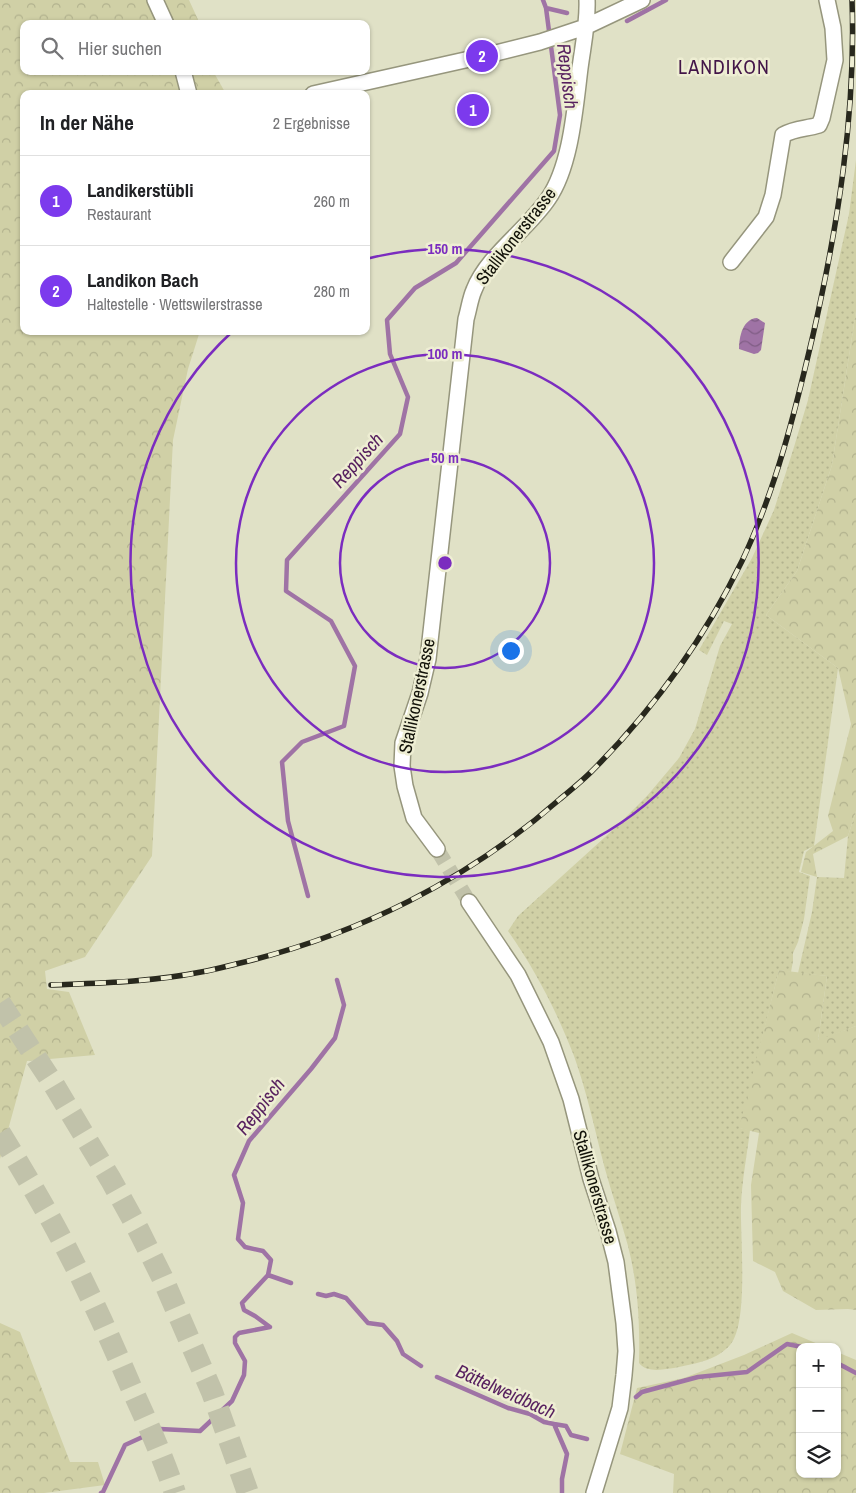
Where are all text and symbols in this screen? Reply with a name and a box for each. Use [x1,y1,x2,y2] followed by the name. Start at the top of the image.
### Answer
[20,20,370,75] search box
[38,34,66,62] icon: search
[78,35,162,61] text: Hier suchen
[466,37,498,75] pin: 2
[551,42,585,110] water label: Reppisch
[678,53,770,80] district label: LANDIKON
[457,91,489,129] pin: 1
[40,108,134,137] text: In der Nähe
[273,112,350,134] text: 2 Ergebnisse
[87,177,194,203] text: Landikerstübli
[470,182,562,290] street label: Stallikonerstrasse
[52,190,60,212] text: 1
[314,190,350,212] text: 260 m
[87,203,151,225] text: Restaurant
[428,238,462,259] text: 150 m
[87,267,199,293] text: Landikon Bach
[52,280,60,302] text: 2
[314,280,350,302] text: 280 m
[87,293,263,315] text: Haltestelle · Wettswilerstrasse
[428,343,462,364] text: 100 m
[325,427,389,493] water label: Reppisch
[431,447,459,468] text: 50 m
[436,554,454,572] centre of rings
[392,636,441,756] street label: Stallikonerstrasse
[498,638,524,664] your location
[229,1072,291,1140] water label: Reppisch
[567,1127,624,1247] street label: Stallikonerstrasse
[796,1343,841,1478] map controls
[796,1343,841,1388] button: +
[452,1357,560,1425] water label: Bättelweidbach
[796,1388,841,1433] button: −
[796,1433,841,1478] button: layers

